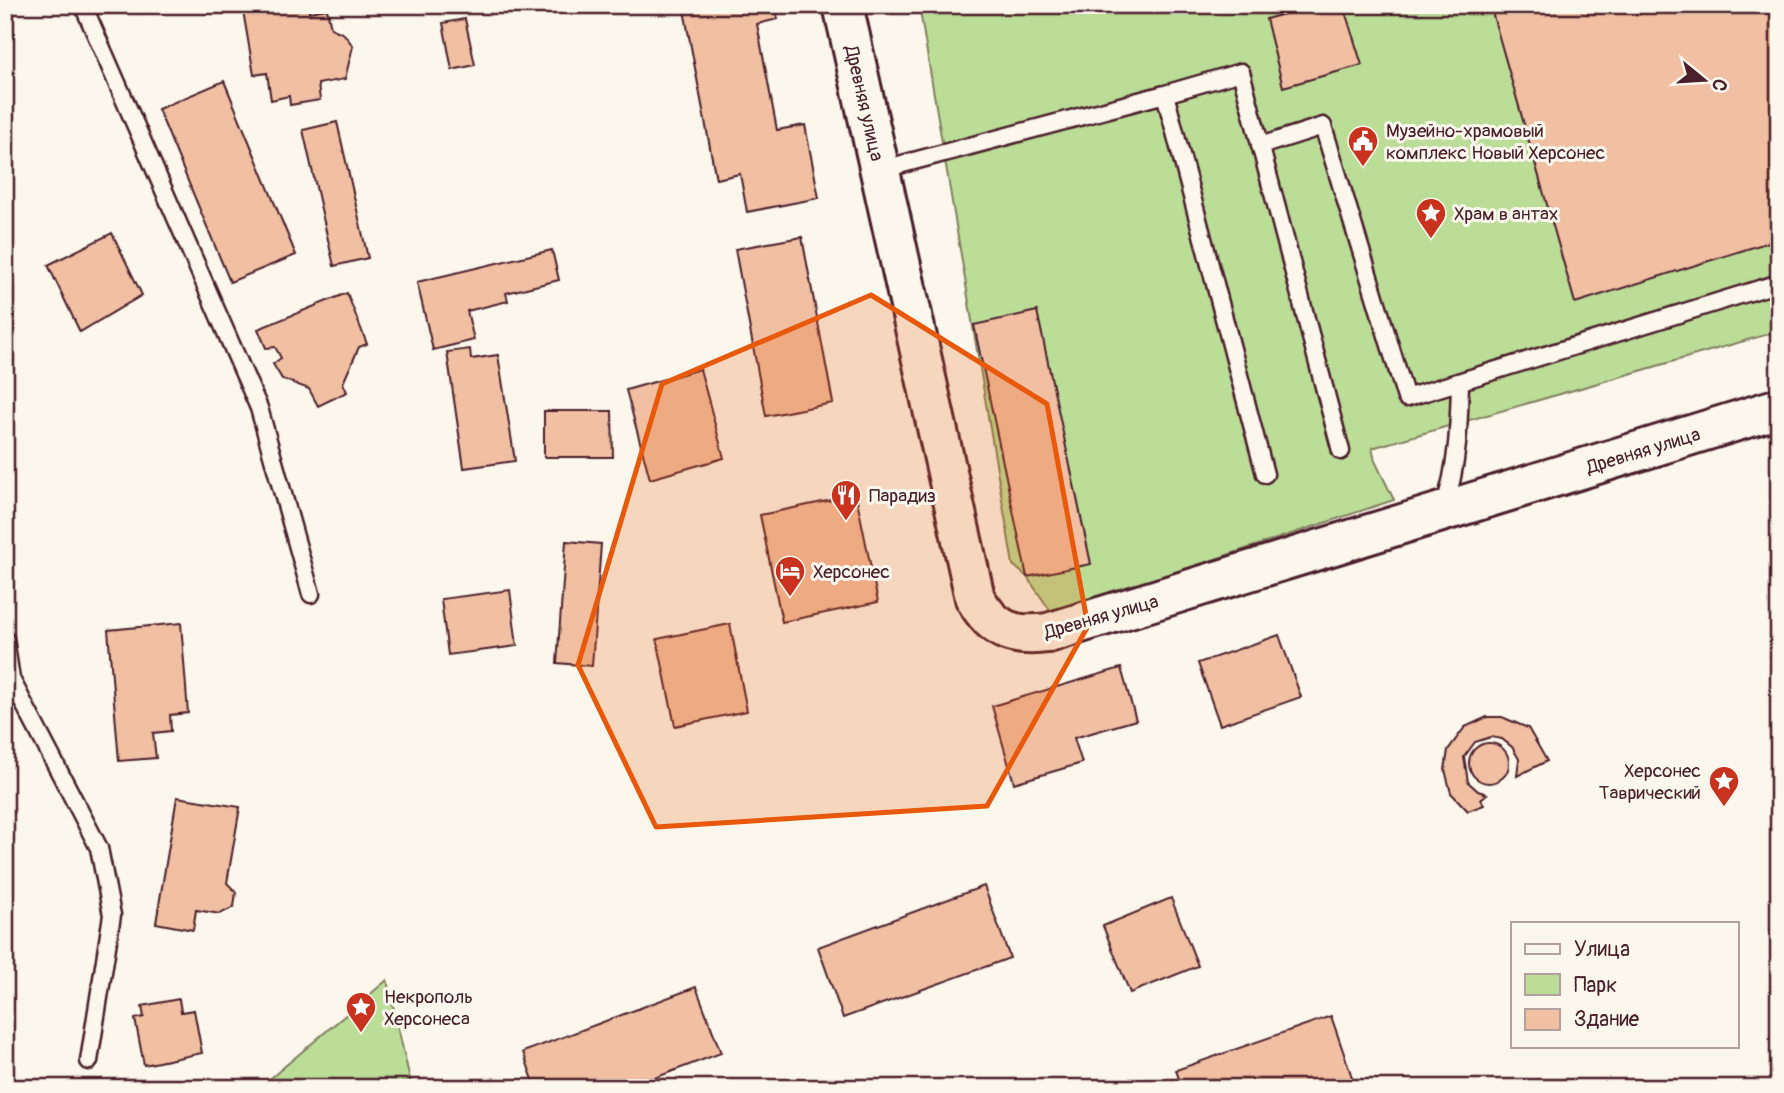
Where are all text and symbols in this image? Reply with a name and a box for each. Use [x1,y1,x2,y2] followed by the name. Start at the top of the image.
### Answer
[839,42,889,164] street label: Древняя улица
[1668,46,1738,116] north arrow
[1706,76,1732,94] text: С
[1386,119,1605,165] place label: Музейно-храмовый комплекс Новый Херсонес
[1346,124,1380,168] public building icon: Музейно-храмовый комплекс Новый Херсонес
[1414,196,1448,240] place icon: Храм в антах
[1454,202,1558,226] place label: Храм в антах
[1582,422,1703,480] street label: Древняя улица
[829,478,863,522] restaurant icon: Парадиз
[869,484,936,508] place label: Парадиз
[773,554,807,598] hotel icon: Херсонес
[813,560,890,584] place label: Херсонес
[1040,589,1161,645] street label: Древняя улица
[1599,759,1701,805] place label: Херсонес Таврический
[1707,764,1741,808] place icon: Херсонес Таврический
[1511,922,1738,1048] legend
[1574,936,1630,963] text: Улица
[1574,972,1617,999] text: Парк
[384,985,473,1031] place label: Некрополь Херсонеса
[344,990,378,1034] place icon: Некрополь Херсонеса
[1574,1006,1640,1033] text: Здание

